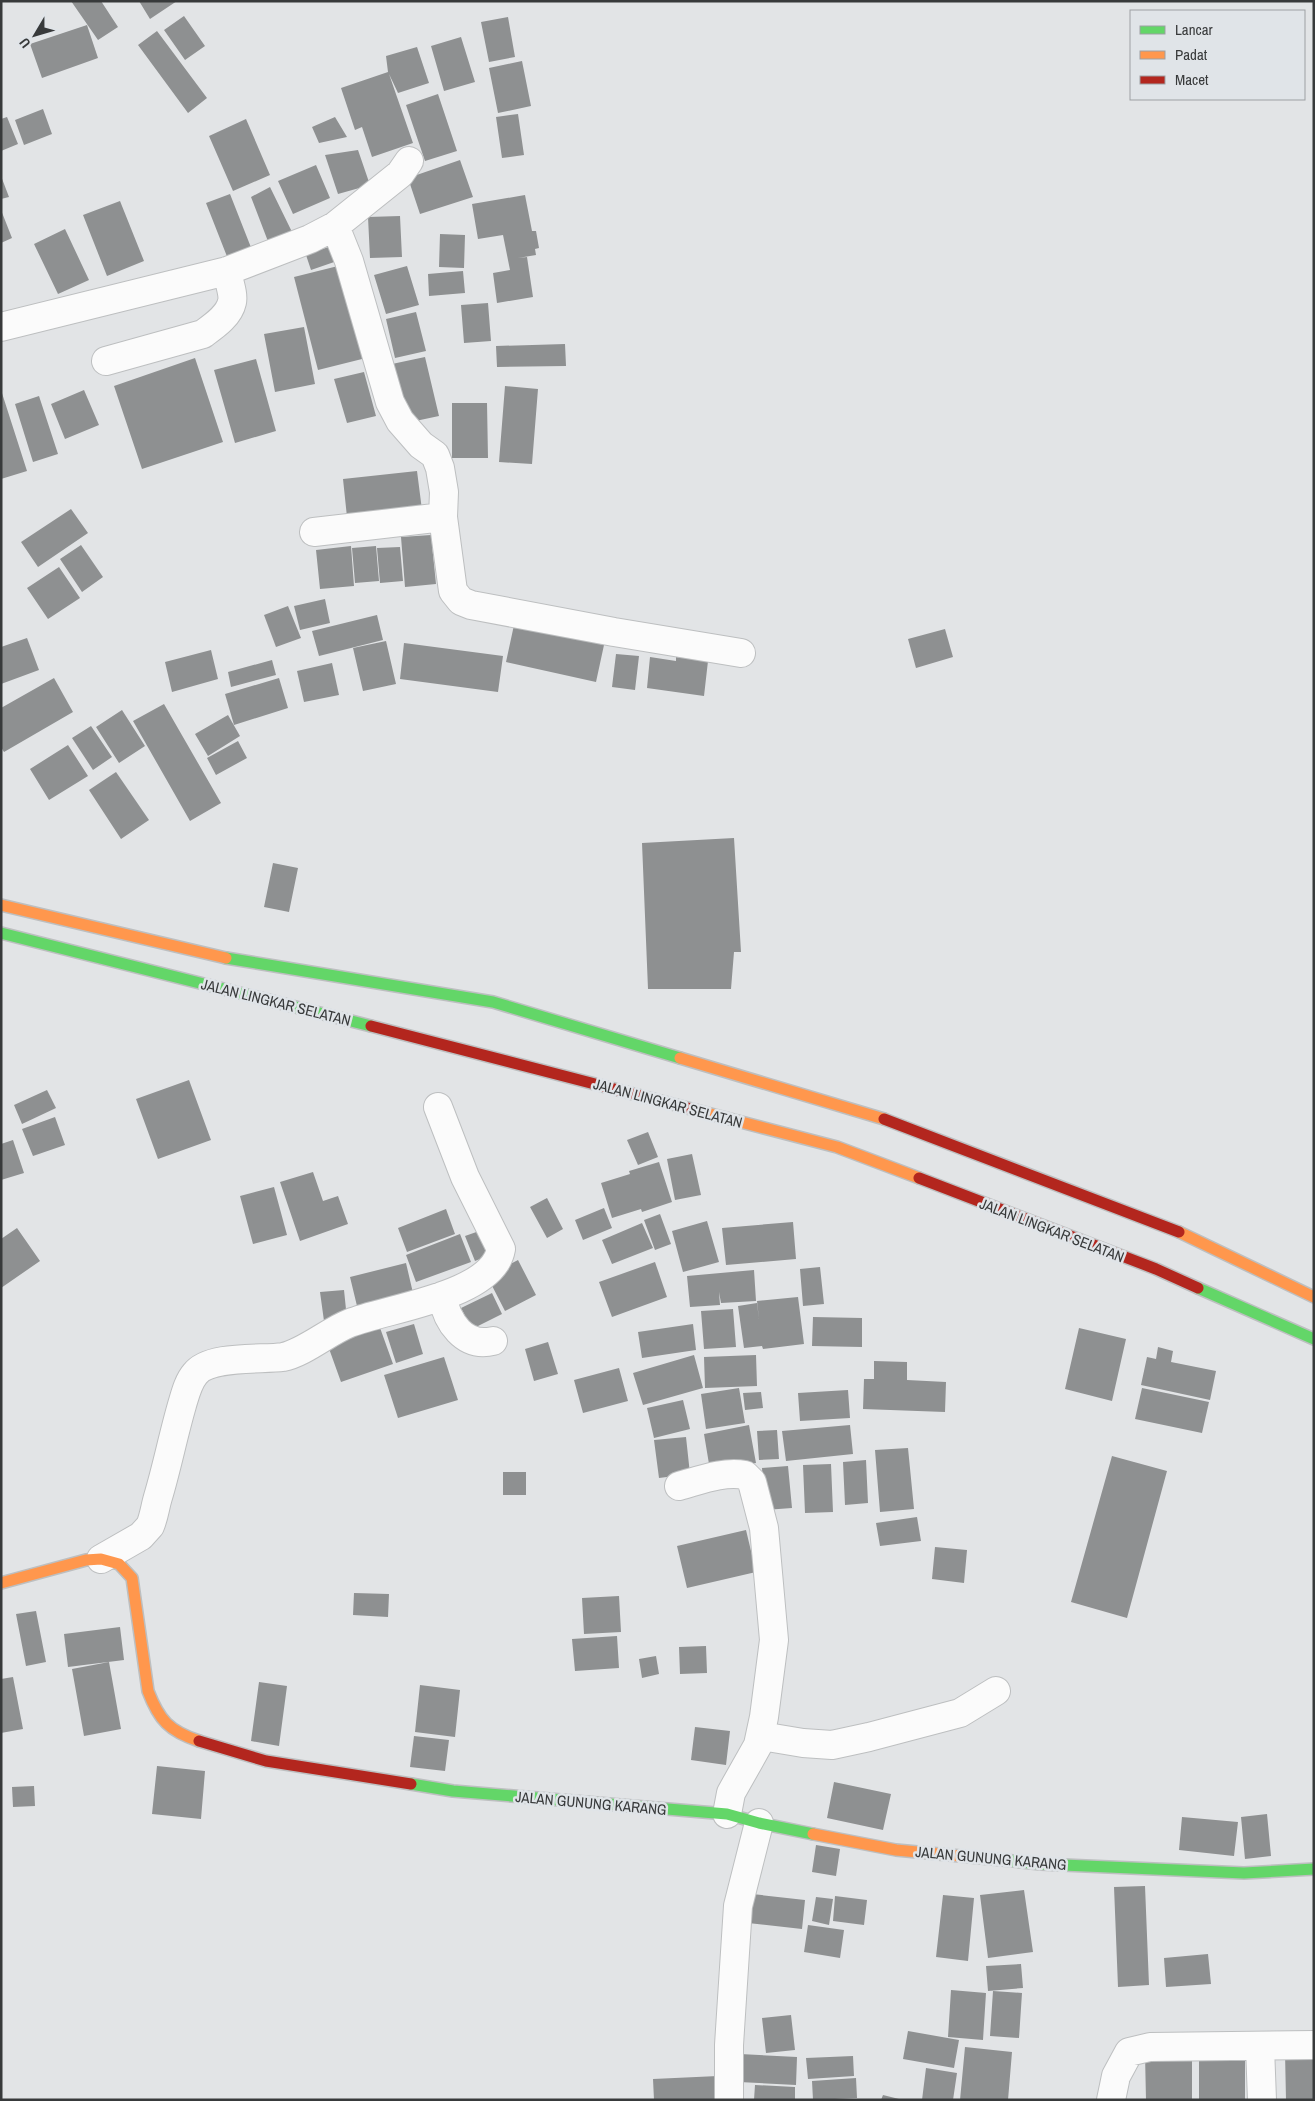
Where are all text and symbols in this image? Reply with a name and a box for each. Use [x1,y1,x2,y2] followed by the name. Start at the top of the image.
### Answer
[10,10,60,60] north arrow
[1130,10,1305,100] legend
[1175,19,1213,40] text: Lancar
[15,34,34,52] text: U
[1175,44,1208,65] text: Padat
[1175,69,1209,90] text: Macet
[199,973,353,1031] street label: JALAN LINGKAR SELATAN
[591,1073,745,1133] street label: JALAN LINGKAR SELATAN
[977,1193,1127,1267] street label: JALAN LINGKAR SELATAN
[515,1786,667,1820] street label: JALAN GUNUNG KARANG
[915,1841,1067,1875] street label: JALAN GUNUNG KARANG

